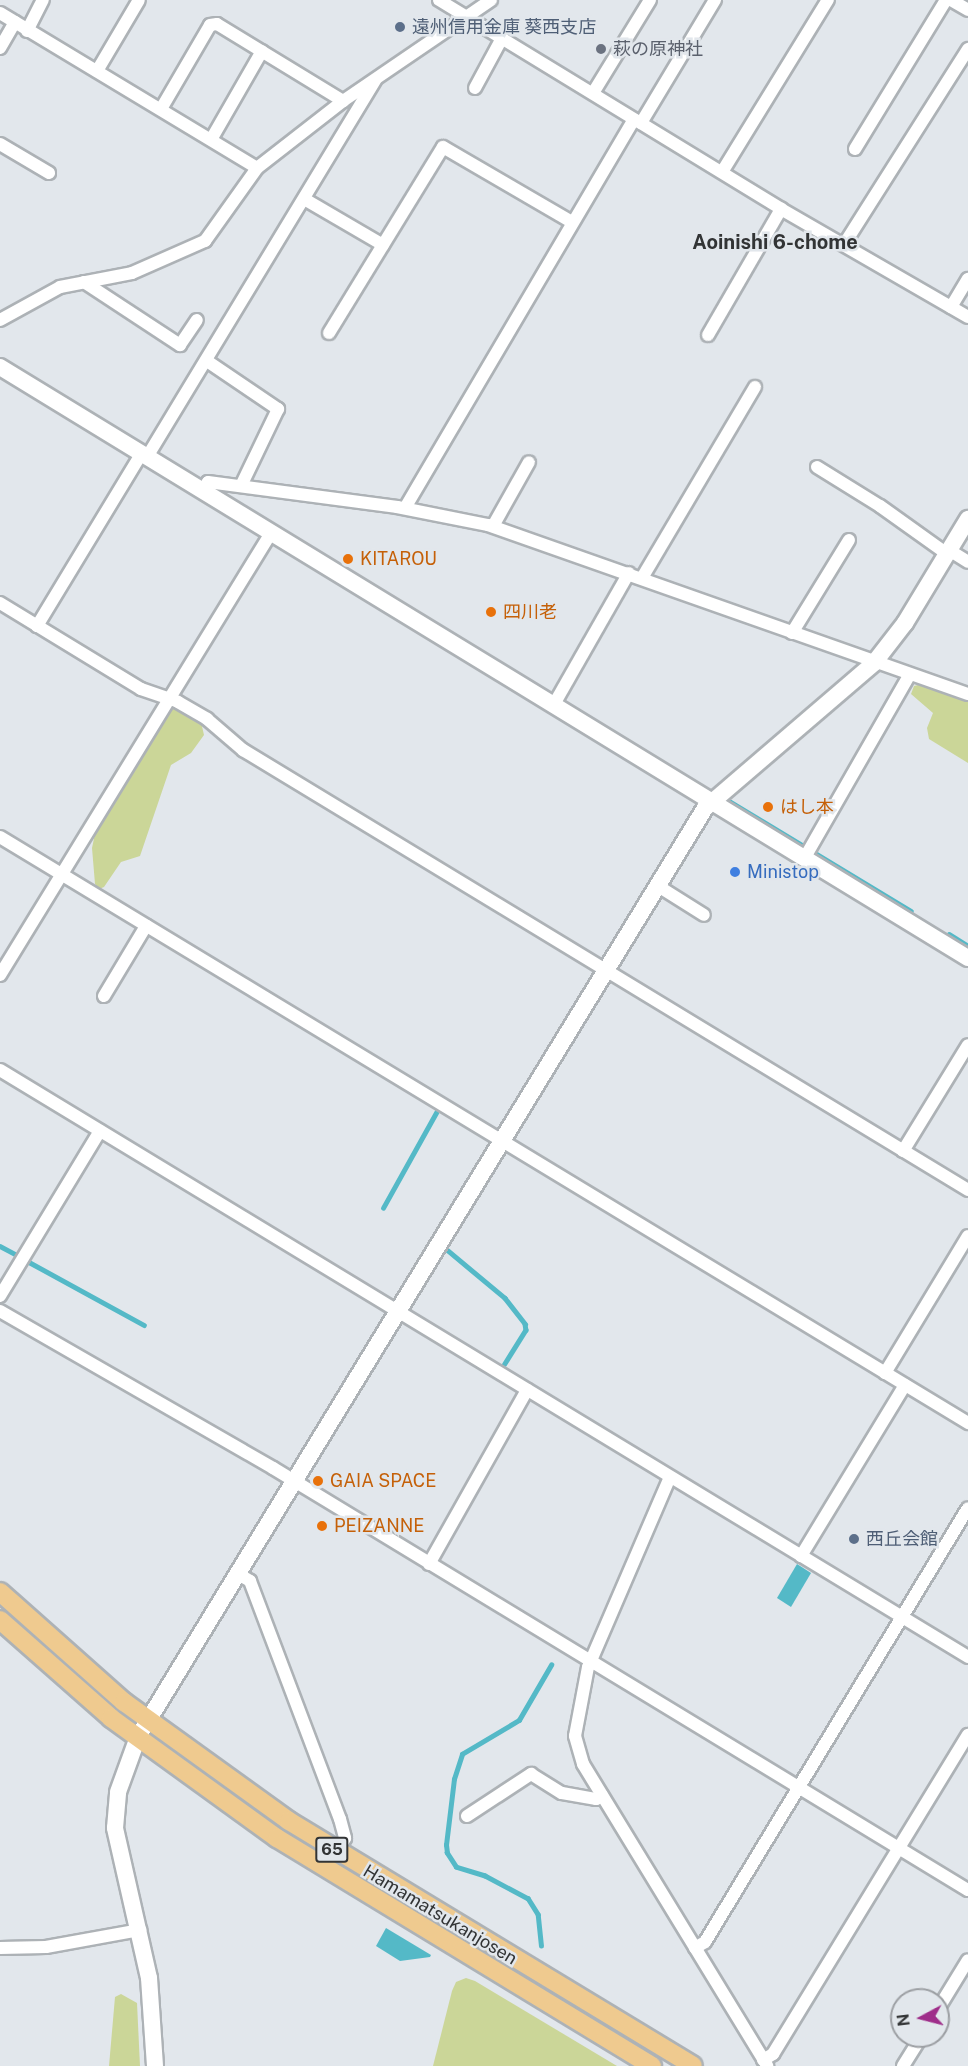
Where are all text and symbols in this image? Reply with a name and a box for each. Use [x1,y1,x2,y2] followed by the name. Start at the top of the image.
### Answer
[412,16,596,38] place label: 遠州信用金庫 葵西支店
[393,20,407,34] marker: 遠州信用金庫 葵西支店
[613,38,703,60] place label: 萩の原神社
[594,42,608,56] marker: 萩の原神社
[692,230,858,254] district label: Aoinishi 6-chome
[360,548,437,570] place label: KITAROU
[341,552,355,566] marker: KITAROU
[503,601,557,623] place label: 四川老
[484,605,498,619] marker: 四川老
[780,796,834,818] place label: はし本
[761,800,775,814] marker: はし本
[747,861,819,883] place label: Ministop
[728,865,742,879] marker: Ministop
[330,1470,436,1492] place label: GAIA SPACE
[311,1474,325,1488] marker: GAIA SPACE
[334,1515,424,1537] place label: PEIZANNE
[315,1519,329,1533] marker: PEIZANNE
[866,1528,938,1550] place label: 西丘会館
[847,1532,861,1546] marker: 西丘会館
[314,1837,350,1863] road number: 65
[359,1861,521,1969] street label: Hamamatsukanjosen
[890,1988,950,2048] north arrow
[893,2013,914,2027] text: N

